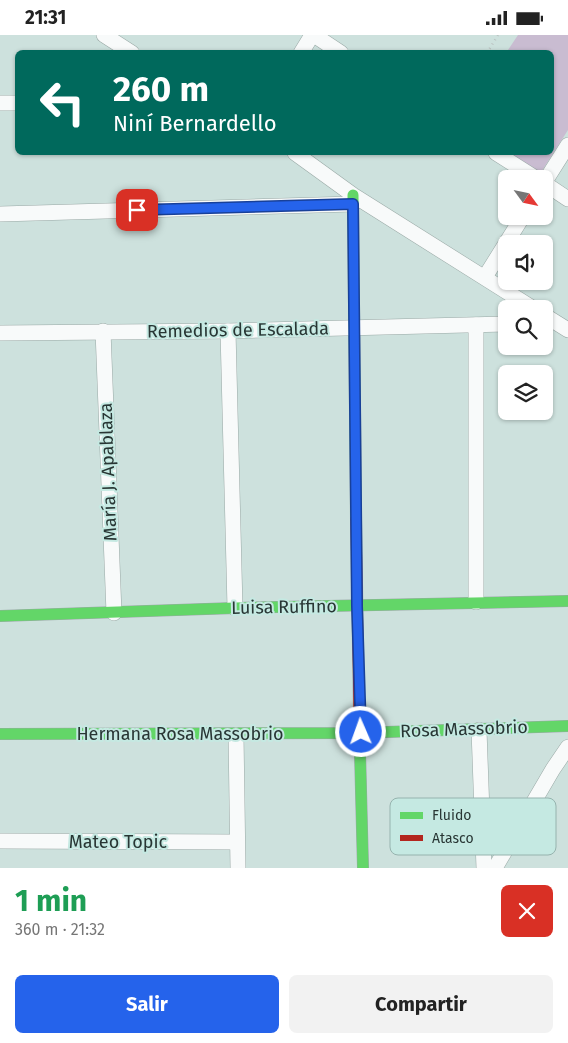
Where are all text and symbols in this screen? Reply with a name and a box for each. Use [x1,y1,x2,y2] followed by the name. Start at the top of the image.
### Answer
[25,6,66,29] text: 21:31
[113,68,209,110] text: 260 m
[30,70,95,135] icon: left
[113,110,276,137] text: Niní Bernardello
[498,170,552,225] north arrow
[498,170,553,420] map controls
[116,189,158,231] pin
[123,196,151,224] icon: arrive
[498,235,553,290] button: sound
[498,300,553,355] button: search
[147,317,329,343] street label: Remedios de Escalada
[498,365,553,420] button: layers
[95,402,121,542] street label: María J. Apablaza
[231,595,337,619] street label: Luisa Ruffino
[334,705,386,757] position arrow
[400,716,528,742] street label: Rosa Massobrio
[76,723,284,745] street label: Hermana Rosa Massobrio
[390,798,556,855] legend
[432,807,471,824] text: Fluido
[432,830,474,847] text: Atasco
[69,831,168,853] street label: Mateo Topic
[15,883,87,919] text: 1 min
[501,885,553,937] button: close
[15,920,105,939] text: 360 m · 21:32
[15,975,279,1033] button: Salir
[289,975,553,1033] button: Compartir

